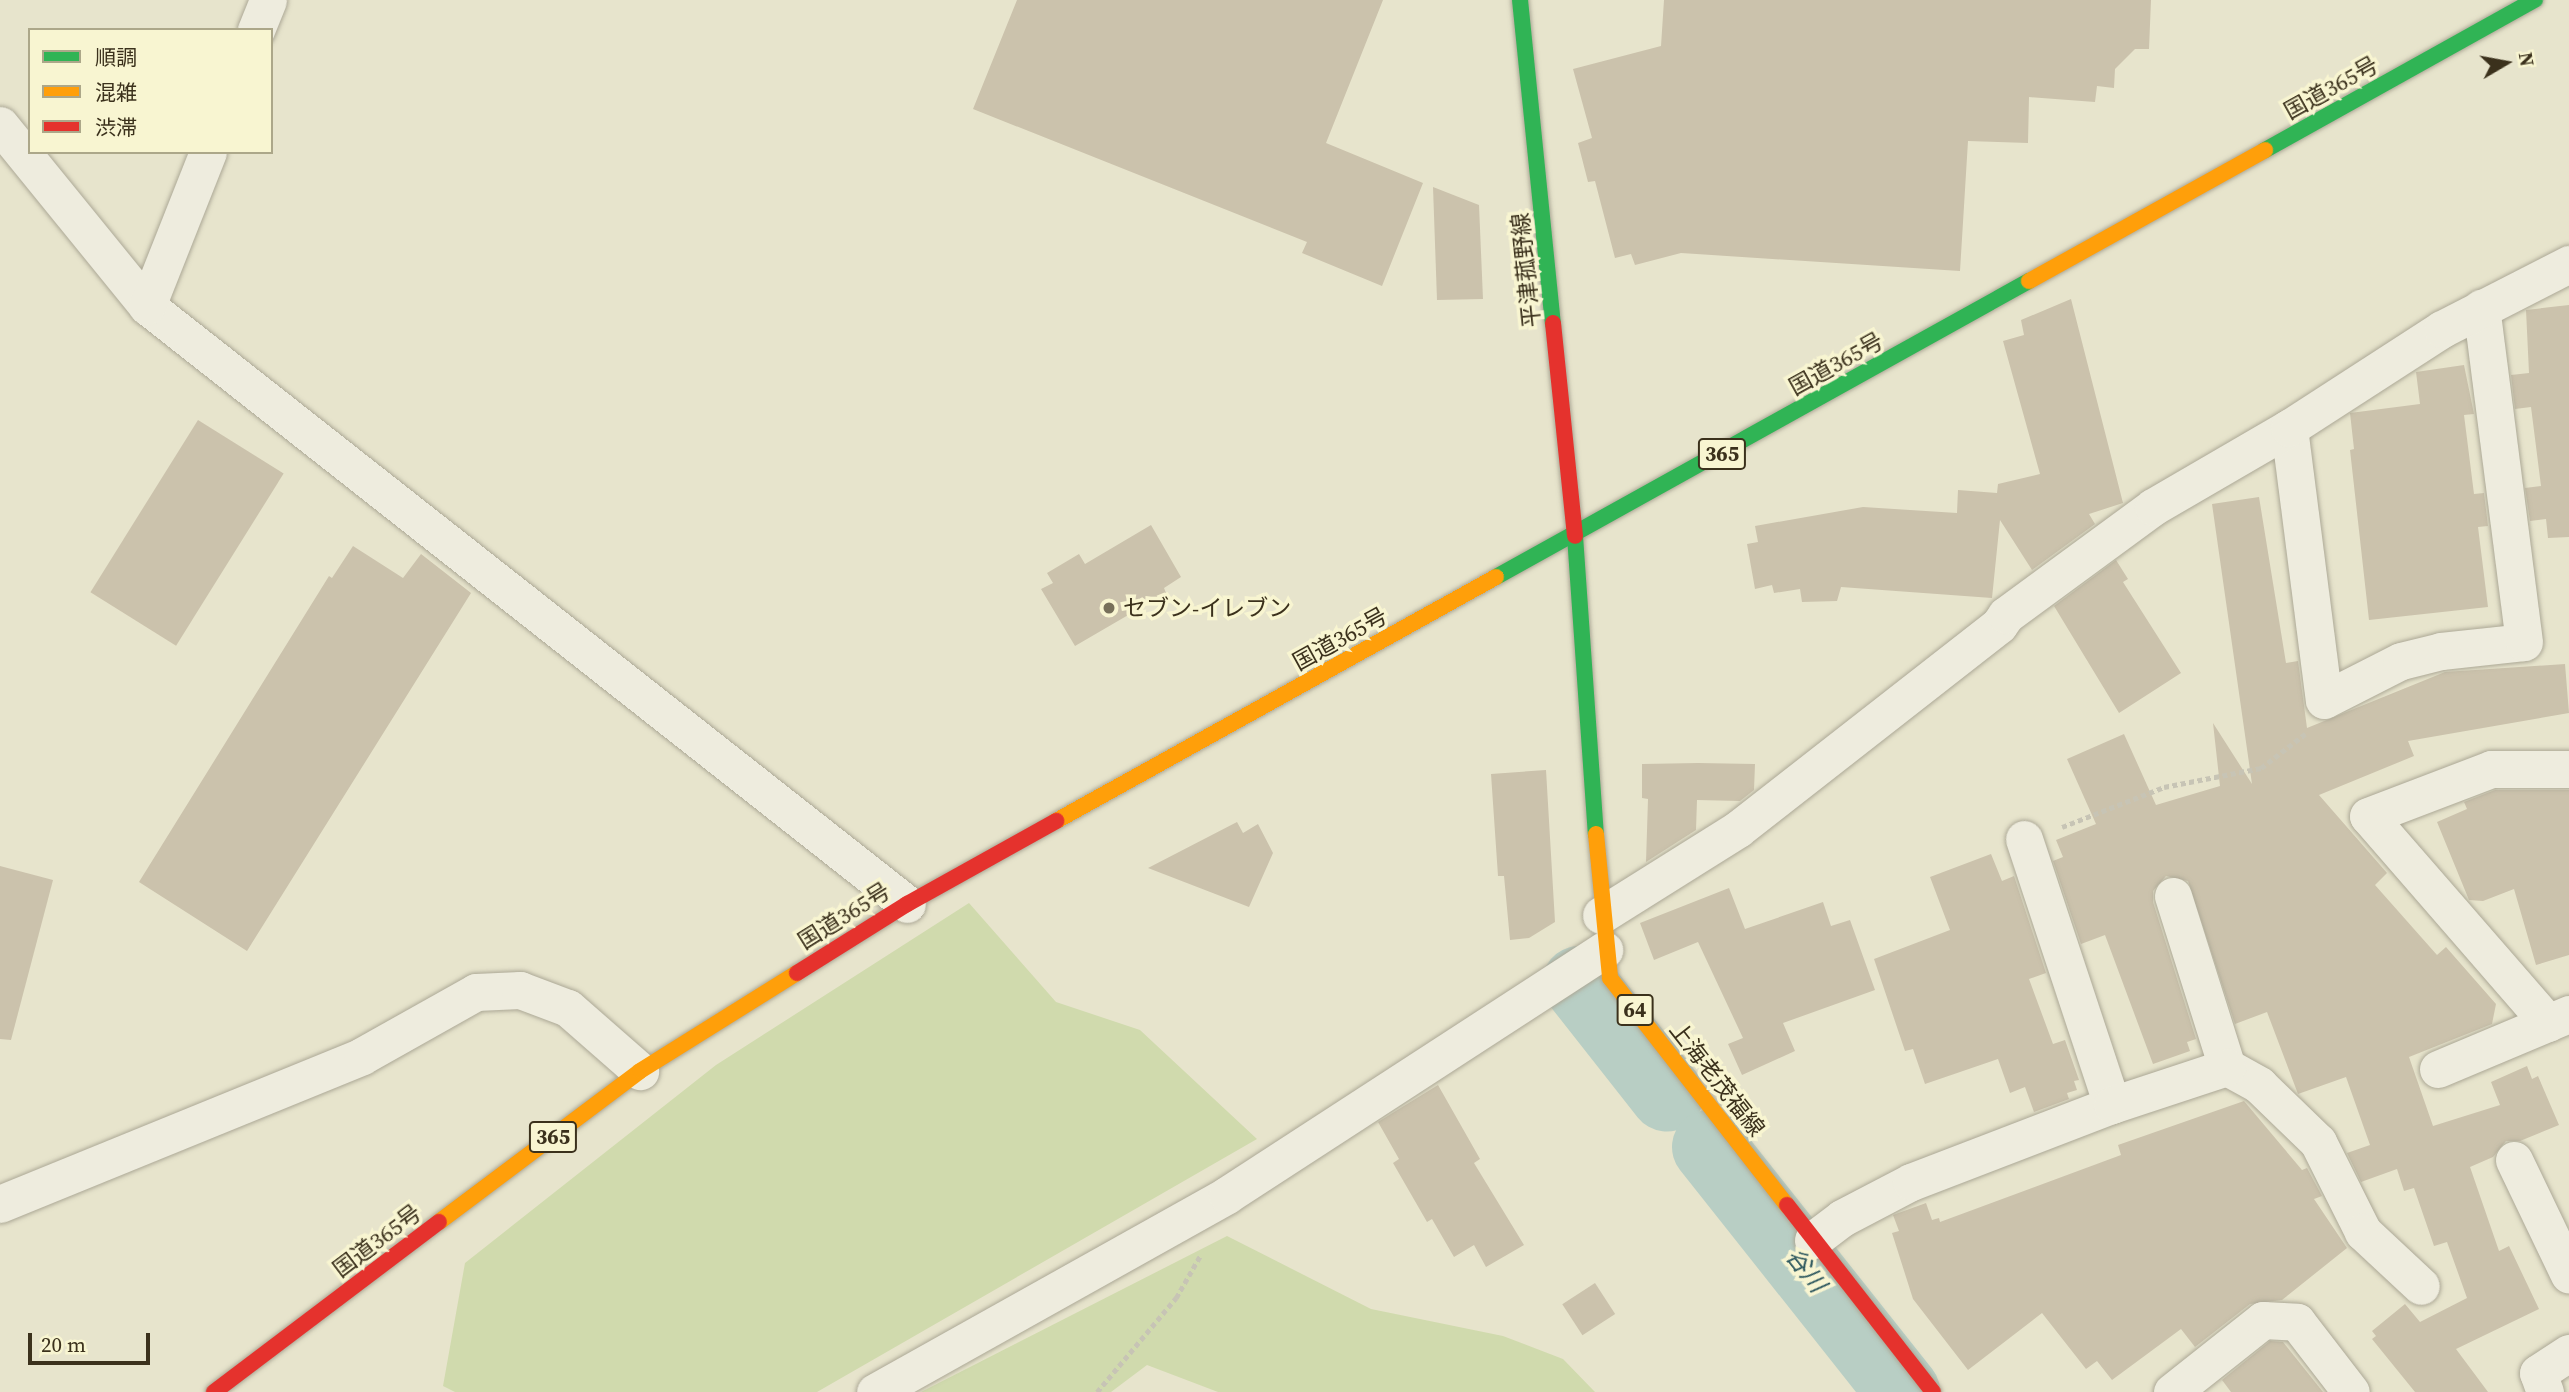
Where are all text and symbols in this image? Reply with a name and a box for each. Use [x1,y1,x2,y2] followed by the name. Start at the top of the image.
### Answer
[28,28,273,154] legend
[2471,28,2541,98] north arrow
[95,43,137,72] text: 順調
[2513,50,2541,68] text: N
[2279,51,2383,125] street label: 国道365号
[95,78,137,107] text: 混雑
[95,113,137,142] text: 渋滞
[1506,211,1546,329] street label: 平津菰野線
[1784,327,1888,401] street label: 国道365号
[1698,436,1746,472] road number: 365
[1123,594,1291,622] place label: セブン-イレブン
[1101,600,1117,616] marker: セブン-イレブン
[1288,602,1392,676] street label: 国道365号
[793,877,895,955] street label: 国道365号
[1616,992,1654,1028] road number: 64
[1664,1016,1770,1142] street label: 上海老茂福線
[528,1120,578,1154] road number: 365
[327,1199,427,1283] street label: 国道365号
[1780,1242,1832,1298] water label: 谷川
[32,1318,154,1362] scale bar
[41,1330,86,1359] text: 20 m

